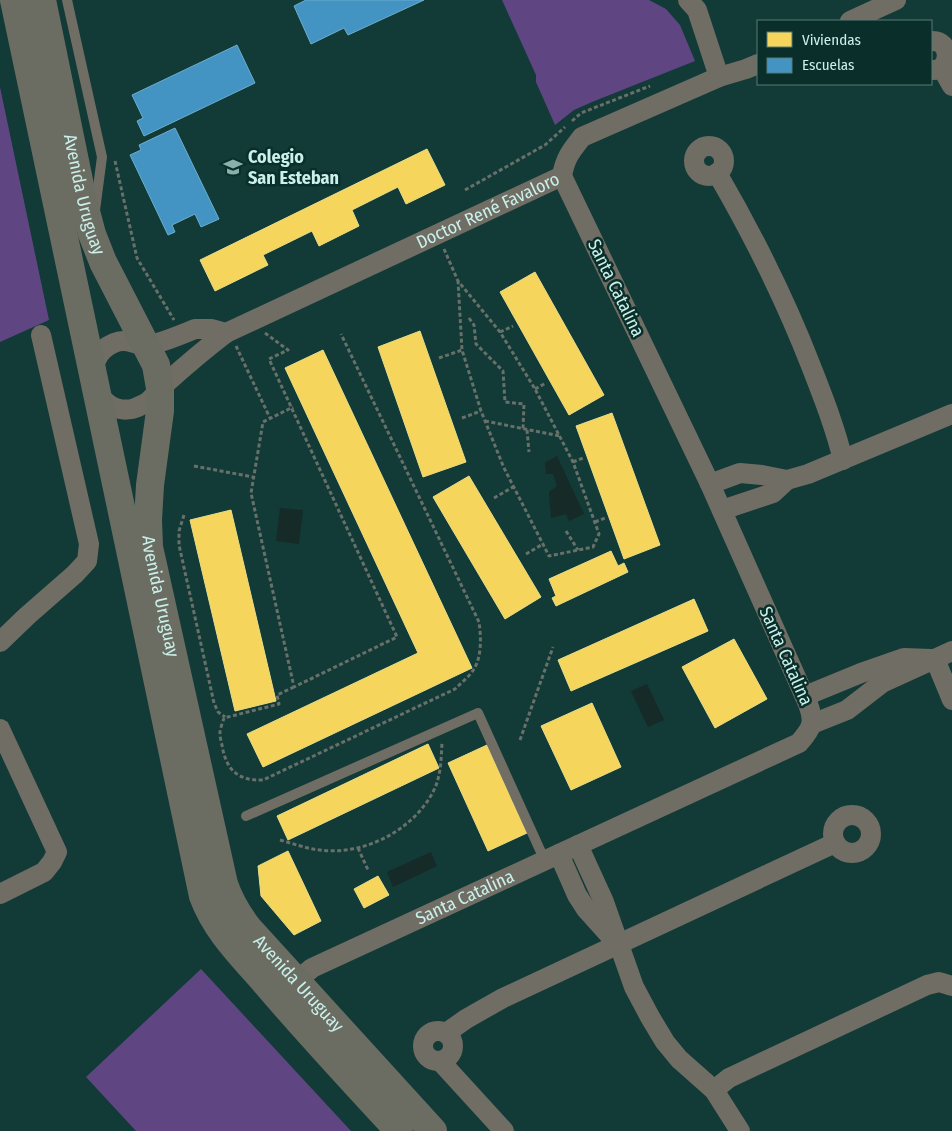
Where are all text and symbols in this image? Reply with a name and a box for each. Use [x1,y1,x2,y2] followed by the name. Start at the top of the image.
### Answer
[757,20,932,85] legend
[802,31,861,49] text: Viviendas
[802,56,854,74] text: Escuelas
[59,132,110,258] street label: Avenida Uruguay
[248,146,339,189] place label: Colegio San Esteban
[222,156,244,178] school or university icon: Colegio San Esteban
[413,168,563,254] street label: Doctor René Favaloro
[583,236,649,341] street label: Santa Catalina
[138,535,184,659] street label: Avenida Uruguay
[754,603,818,709] street label: Santa Catalina
[412,865,518,930] street label: Santa Catalina
[249,930,348,1037] street label: Avenida Uruguay

